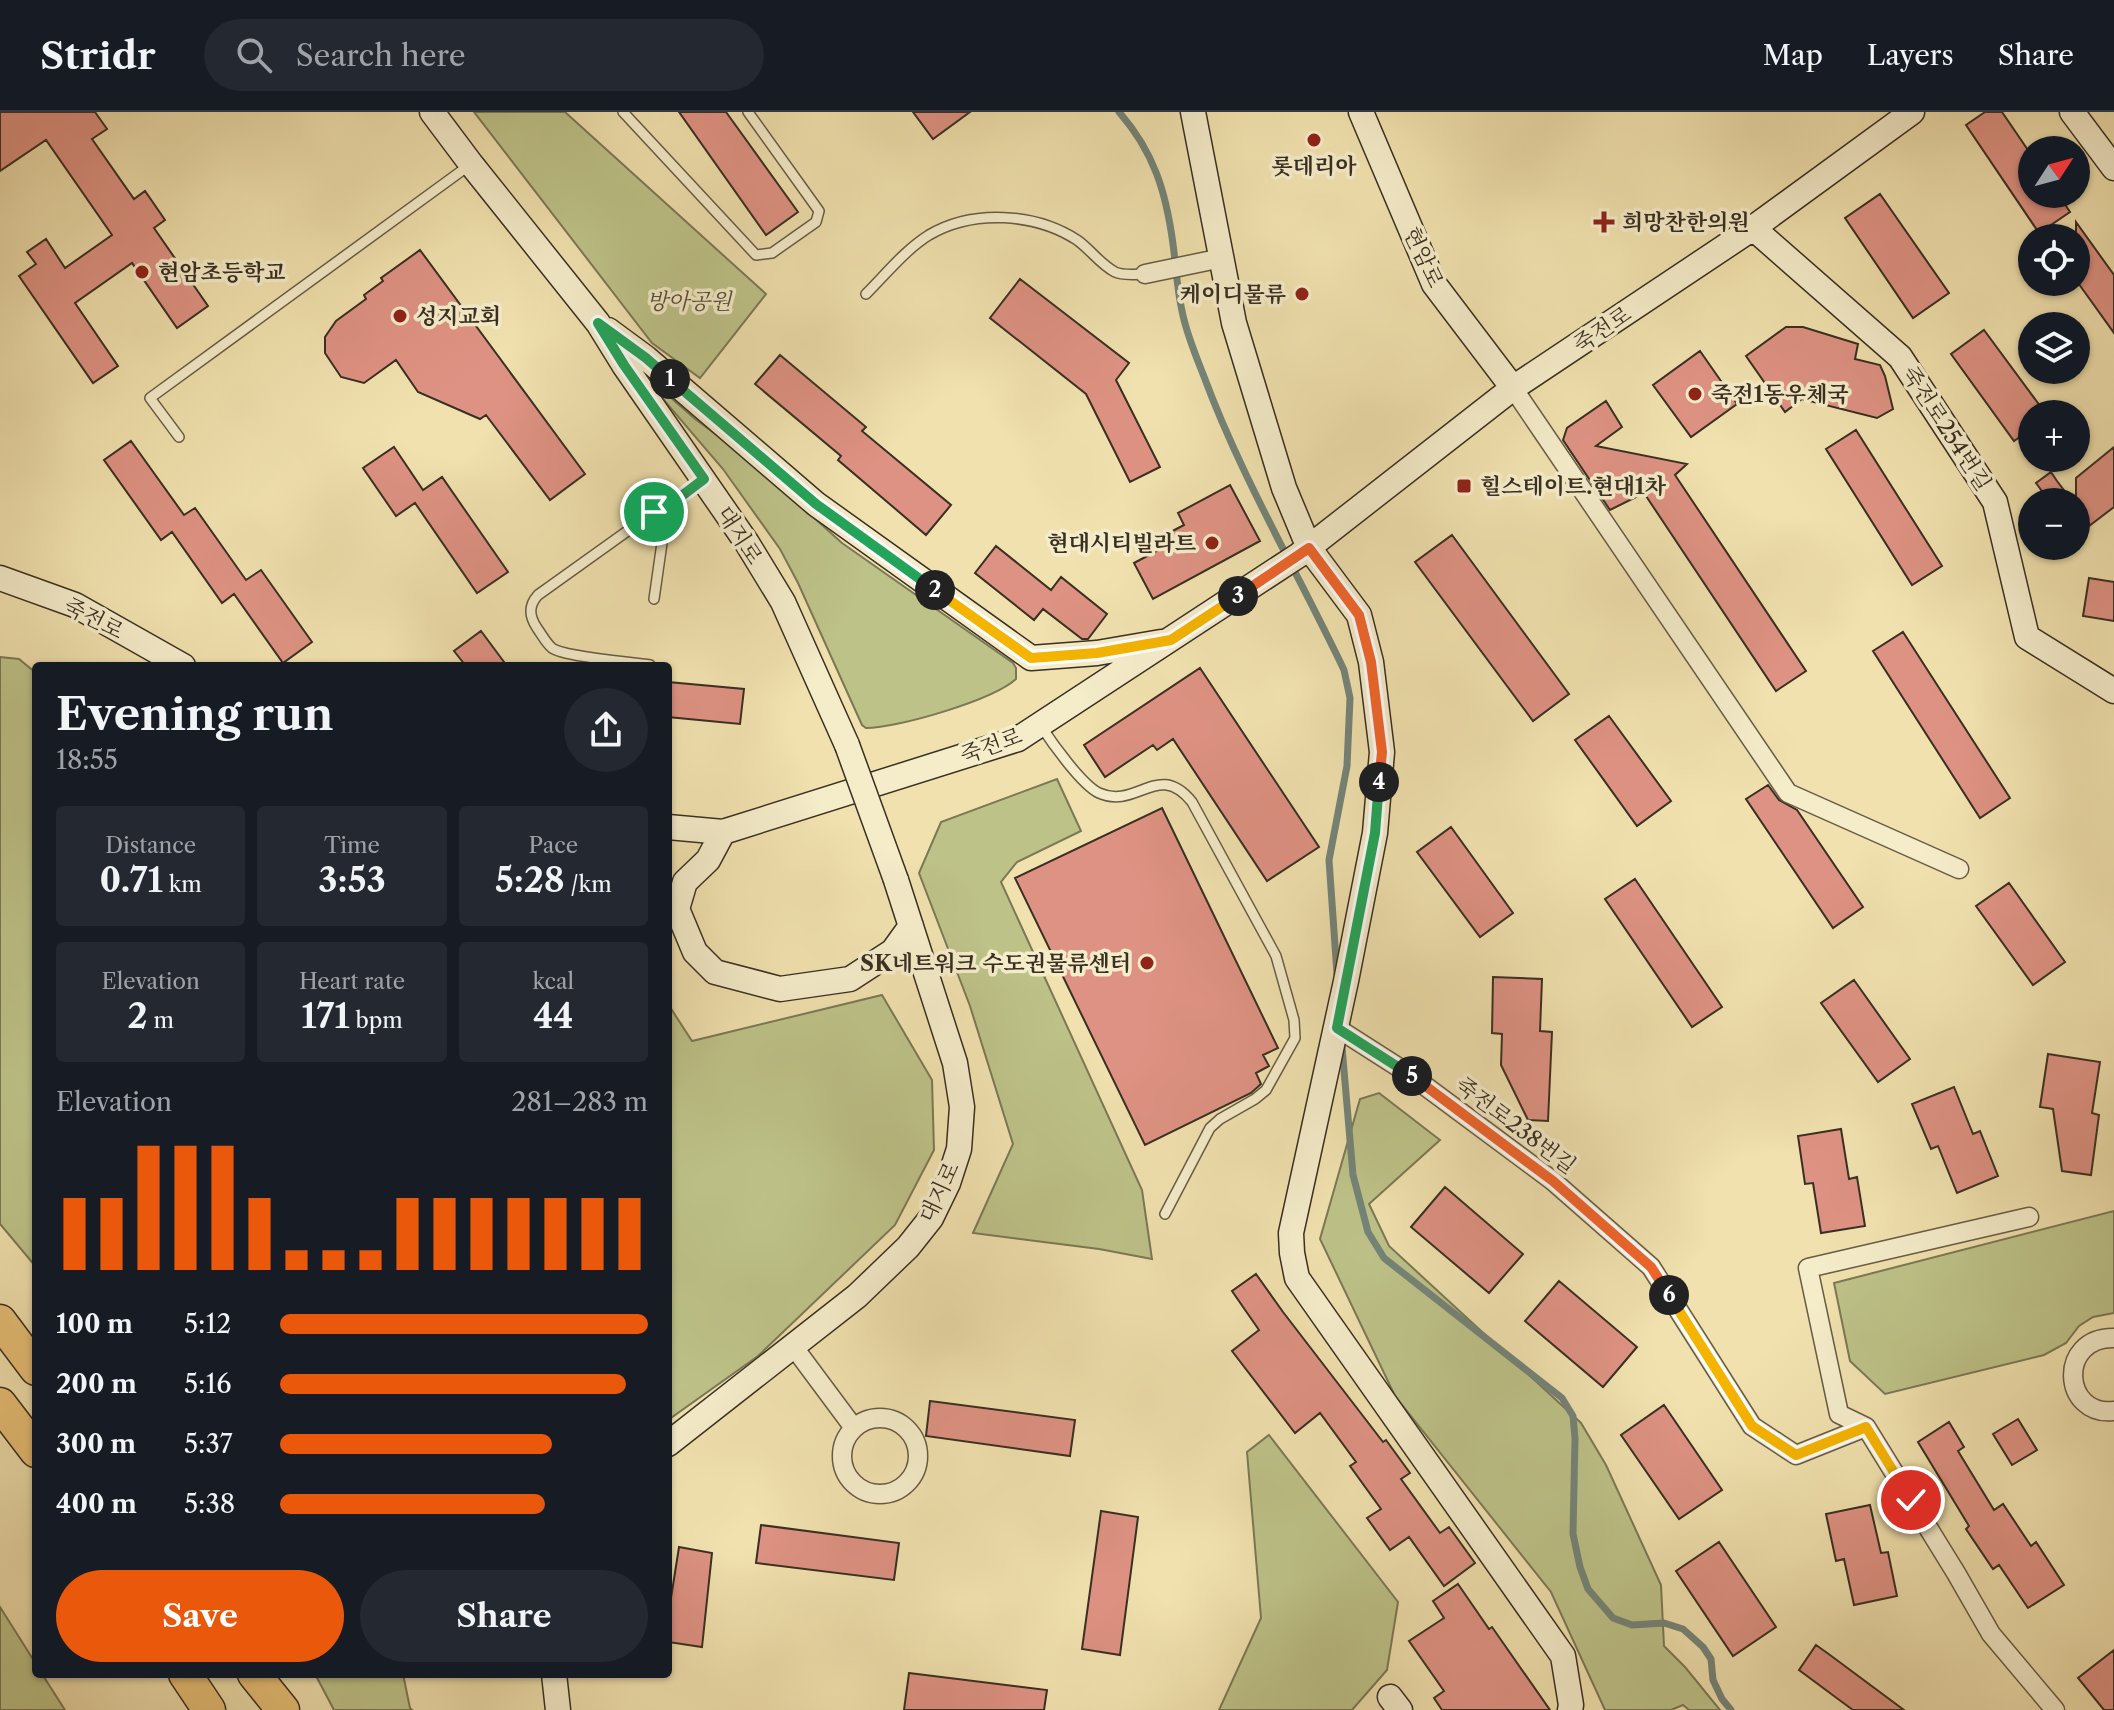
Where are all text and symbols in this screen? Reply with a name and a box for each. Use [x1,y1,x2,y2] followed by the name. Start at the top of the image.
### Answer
[204,19,764,91] search box
[40,32,156,79] text: Stridr
[232,33,276,77] icon: search
[296,37,466,74] text: Search here
[1763,38,1823,72] text: Map
[1867,38,1954,72] text: Layers
[1998,38,2074,72] text: Share
[1305,131,1323,149] marker: 롯데리아
[2018,136,2090,208] north arrow
[2018,136,2090,560] map controls
[1271,153,1357,180] place label: 롯데리아
[1622,209,1750,236] place label: 희망찬한의원
[1593,211,1615,233] marker: 희망찬한의원
[1398,223,1449,292] street label: 현암로
[2018,224,2090,296] button: locate
[158,259,286,286] place label: 현암초등학교
[133,263,151,281] marker: 현암초등학교
[1180,281,1286,308] place label: 케이디물류
[1293,285,1311,303] marker: 케이디물류
[646,288,733,315] park label: 방아공원
[1568,300,1636,358] street label: 죽전로
[416,303,501,330] place label: 성지교회
[391,307,409,325] marker: 성지교회
[2018,312,2090,384] button: layers
[650,359,690,399] pin: 1
[1896,361,1997,496] street label: 죽전로254번길
[665,365,675,392] text: 1
[1711,381,1849,408] place label: 죽전1동우체국
[1686,385,1704,403] marker: 죽전1동우체국
[2018,400,2090,472] button: +
[1480,473,1667,500] place label: 힐스테이트.현대1차
[1455,477,1473,495] marker: 힐스테이트.현대1차
[620,478,688,546] pin
[2018,488,2090,560] button: −
[632,490,676,534] icon: arrive
[711,501,768,569] street label: 대지로
[1047,530,1197,557] place label: 현대시티빌라트
[1203,534,1221,552] marker: 현대시티빌라트
[915,570,955,610] pin: 2
[929,576,942,603] text: 2
[1218,576,1258,616] pin: 3
[1232,582,1244,609] text: 3
[59,592,128,645] street label: 죽전로
[56,687,333,741] text: Evening run
[564,688,648,772] button: share
[957,722,1026,769] street label: 죽전로
[56,744,118,776] text: 18:55
[1359,762,1399,802] pin: 4
[1372,768,1386,795] text: 4
[105,832,196,859] text: Distance
[324,832,380,859] text: Time
[528,832,578,859] text: Pace
[99,859,163,901] text: 0.71
[318,859,386,901] text: 3:53
[495,859,565,901] text: 5:28
[163,871,202,898] text: km
[565,871,612,898] text: /km
[860,950,1131,977] place label: SK네트워크 수도권물류센터
[1138,954,1156,972] marker: SK네트워크 수도권물류센터
[102,968,200,995] text: Elevation
[299,968,405,995] text: Heart rate
[533,968,574,995] text: kcal
[127,995,148,1037] text: 2
[301,995,350,1037] text: 171
[533,995,573,1037] text: 44
[148,1007,174,1034] text: m
[350,1007,403,1034] text: bpm
[1392,1056,1432,1096] pin: 5
[1406,1062,1418,1089] text: 5
[1450,1071,1581,1180] street label: 죽전로238번길
[56,1086,172,1118] text: Elevation
[512,1086,648,1118] text: 281–283 m
[914,1158,965,1227] street label: 대지로
[1649,1275,1689,1315] pin: 6
[1662,1281,1676,1308] text: 6
[56,1308,133,1340] text: 100 m
[184,1308,231,1340] text: 5:12
[56,1368,137,1400] text: 200 m
[184,1368,232,1400] text: 5:16
[56,1428,136,1460] text: 300 m
[184,1428,233,1460] text: 5:37
[1877,1466,1945,1534] pin
[1889,1478,1933,1522] icon: check
[56,1488,137,1520] text: 400 m
[184,1488,235,1520] text: 5:38
[56,1570,344,1662] button: Save
[360,1570,648,1662] button: Share

